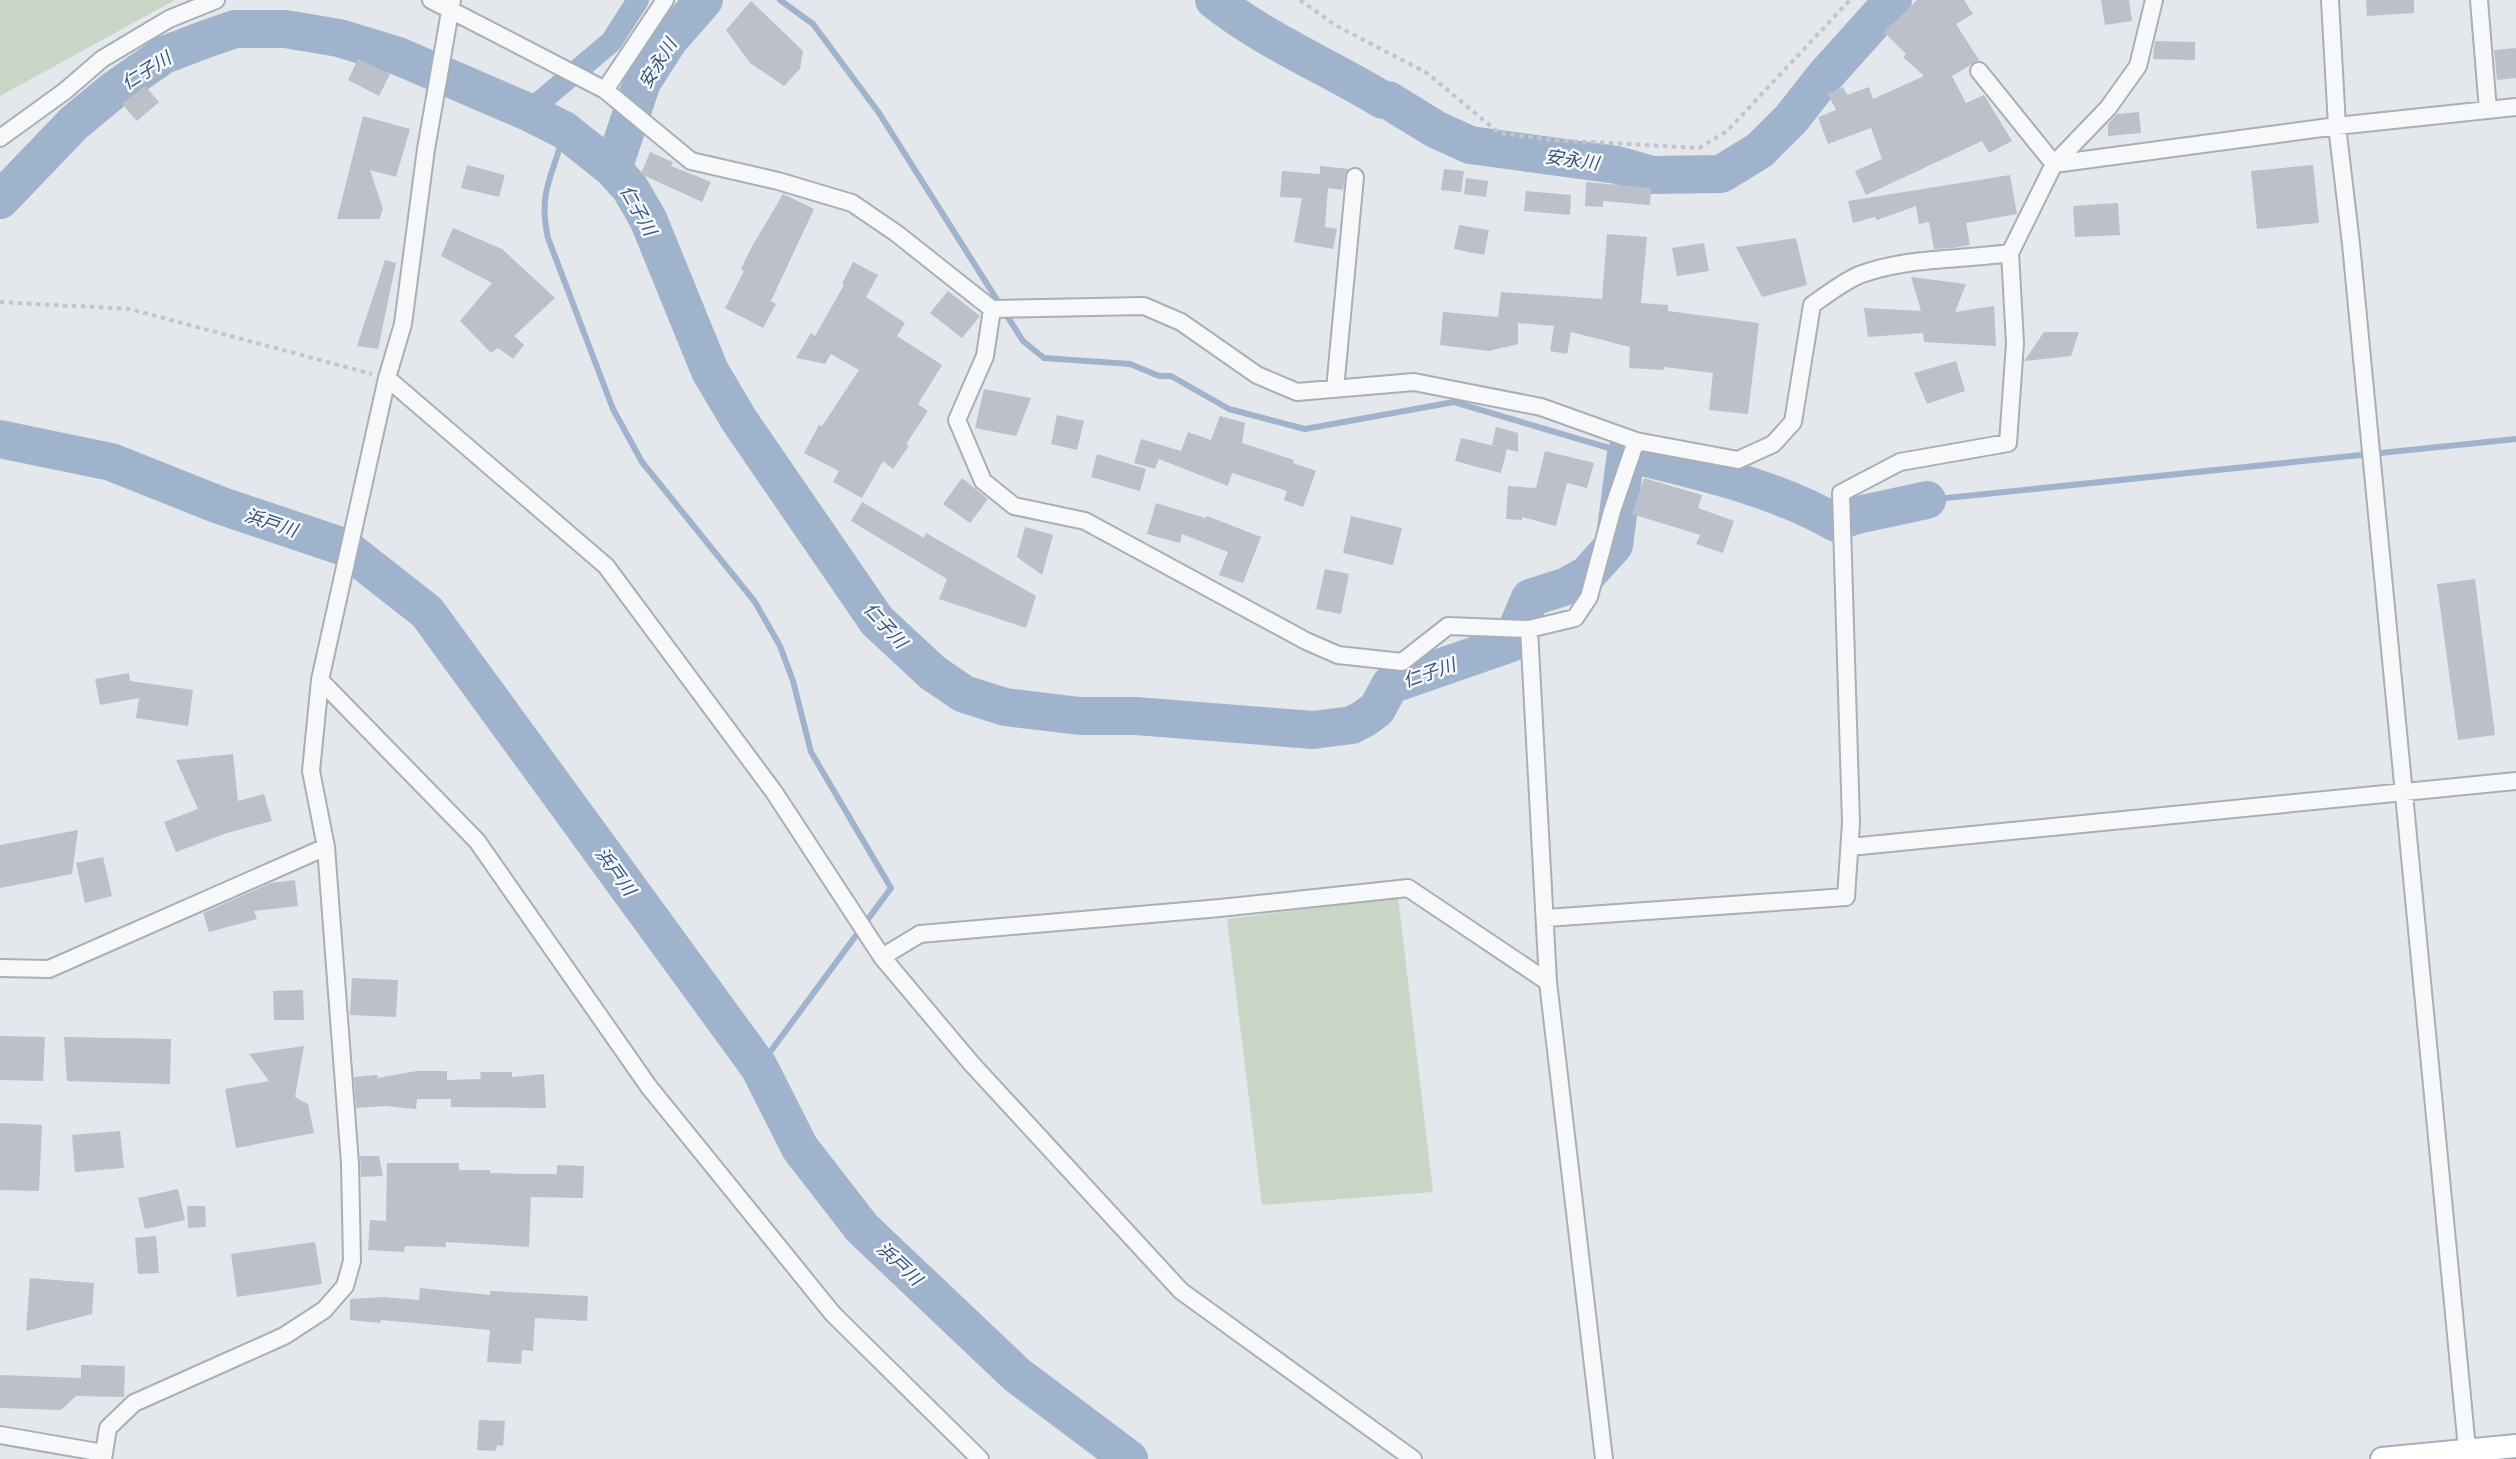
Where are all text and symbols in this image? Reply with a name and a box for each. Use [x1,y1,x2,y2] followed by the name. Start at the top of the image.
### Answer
[633,32,683,92] water label: 安永川
[117,44,177,94] water label: 仁子川
[1544,143,1602,175] water label: 安永川
[615,181,664,241] water label: 仁子川
[242,502,302,542] water label: 浜戸川
[859,597,914,655] water label: 仁子川
[1400,651,1460,692] water label: 仁子川
[590,842,643,902] water label: 浜戸川
[872,1236,929,1292] water label: 浜戸川

